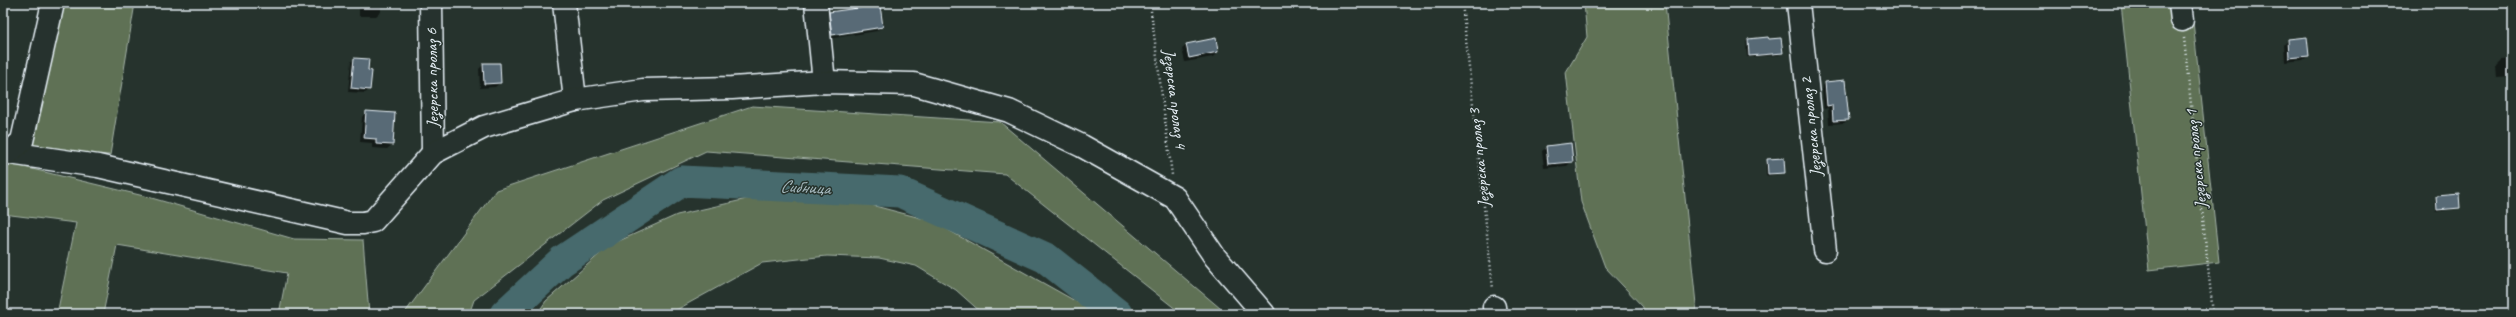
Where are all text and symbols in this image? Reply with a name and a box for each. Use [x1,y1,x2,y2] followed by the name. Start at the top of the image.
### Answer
[421,27,444,129] street label: Језерска пролаз 6
[1157,47,1192,152] street label: Језерска пролаз 4
[1795,75,1828,179] street label: Језерска пролаз 2
[1463,106,1496,210] street label: Језерска пролаз 3
[2180,107,2213,211] street label: Језерска пролаз 1
[779,175,833,199] water label: Сибница

